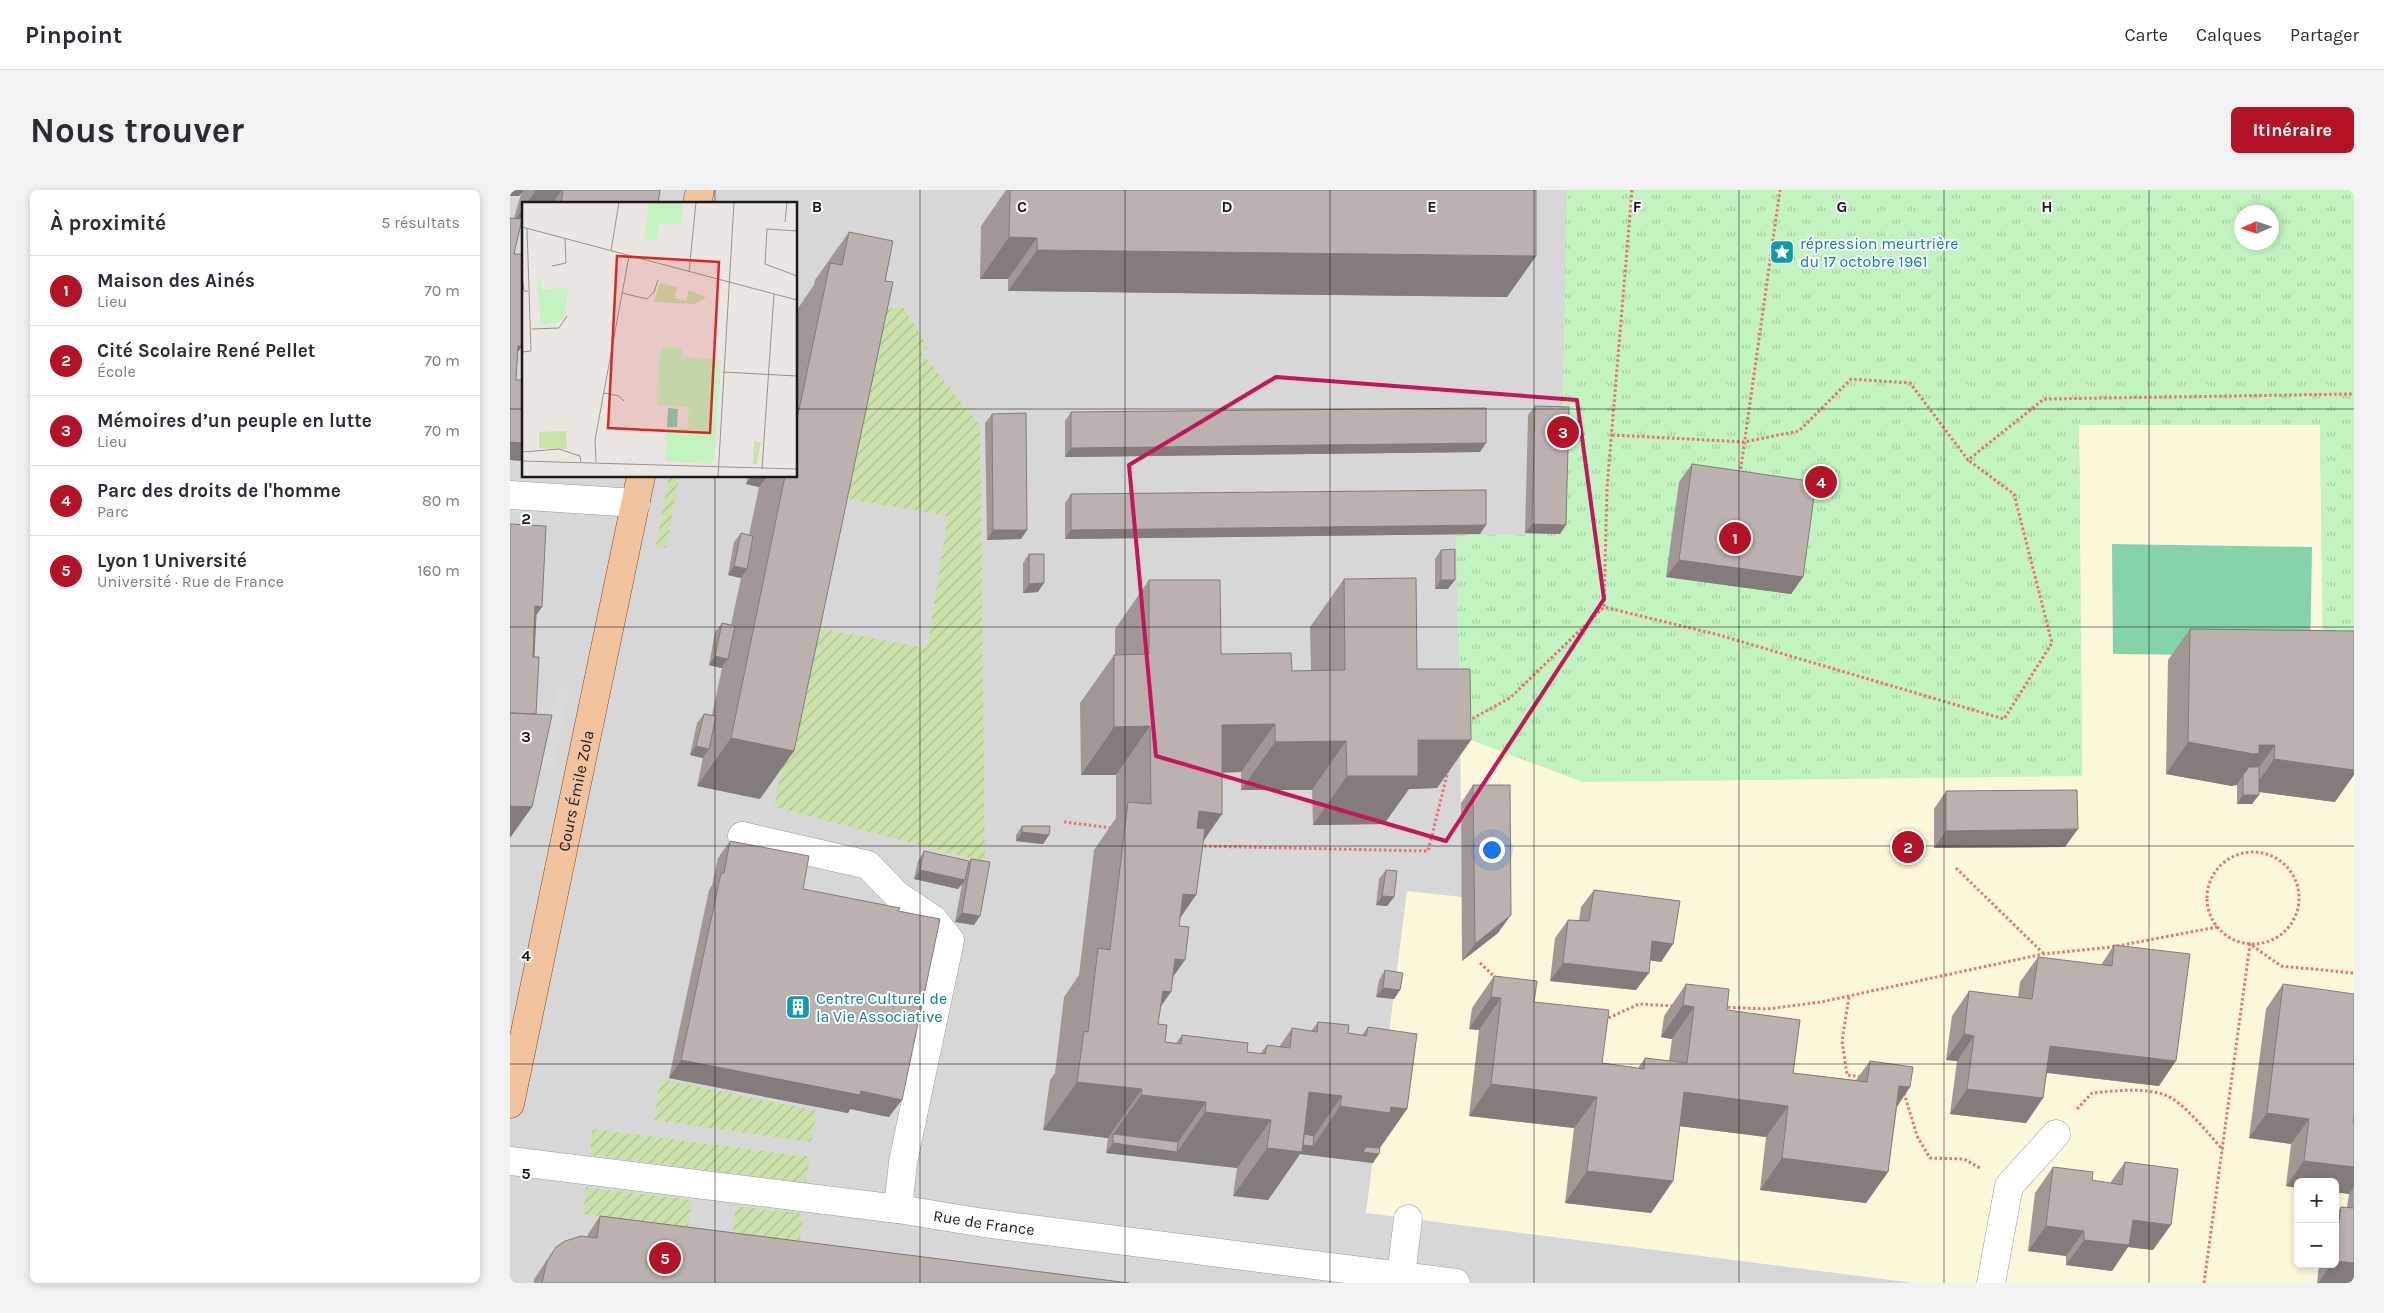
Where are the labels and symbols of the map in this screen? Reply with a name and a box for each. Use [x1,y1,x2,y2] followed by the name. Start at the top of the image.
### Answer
[812,197,822,216] text: B
[1017,197,1027,216] text: C
[1222,197,1233,216] text: D
[1427,197,1437,216] text: E
[1633,197,1642,216] text: F
[1837,197,1847,216] text: G
[2041,197,2053,216] text: H
[522,202,798,478] inset map
[2234,205,2279,250] north arrow
[1800,234,1959,271] place label: répression meurtrière du 17 octobre 1961
[1769,239,1795,265] place icon: répression meurtrière du 17 octobre 1961
[1547,413,1579,451] pin: 3
[1805,463,1837,501] pin: 4
[521,509,531,528] text: 2
[1719,519,1751,557] pin: 1
[521,727,531,746] text: 3
[554,729,598,853] street label: Cours Émile Zola
[1892,828,1924,866] pin: 2
[1479,837,1505,863] your location
[521,946,531,965] text: 4
[816,989,947,1026] place label: Centre Culturel de la Vie Associative
[785,994,811,1020] building icon: Centre Culturel de la Vie Associative
[521,1164,531,1183] text: 5
[932,1206,1036,1239] street label: Rue de France
[649,1239,681,1277] pin: 5

